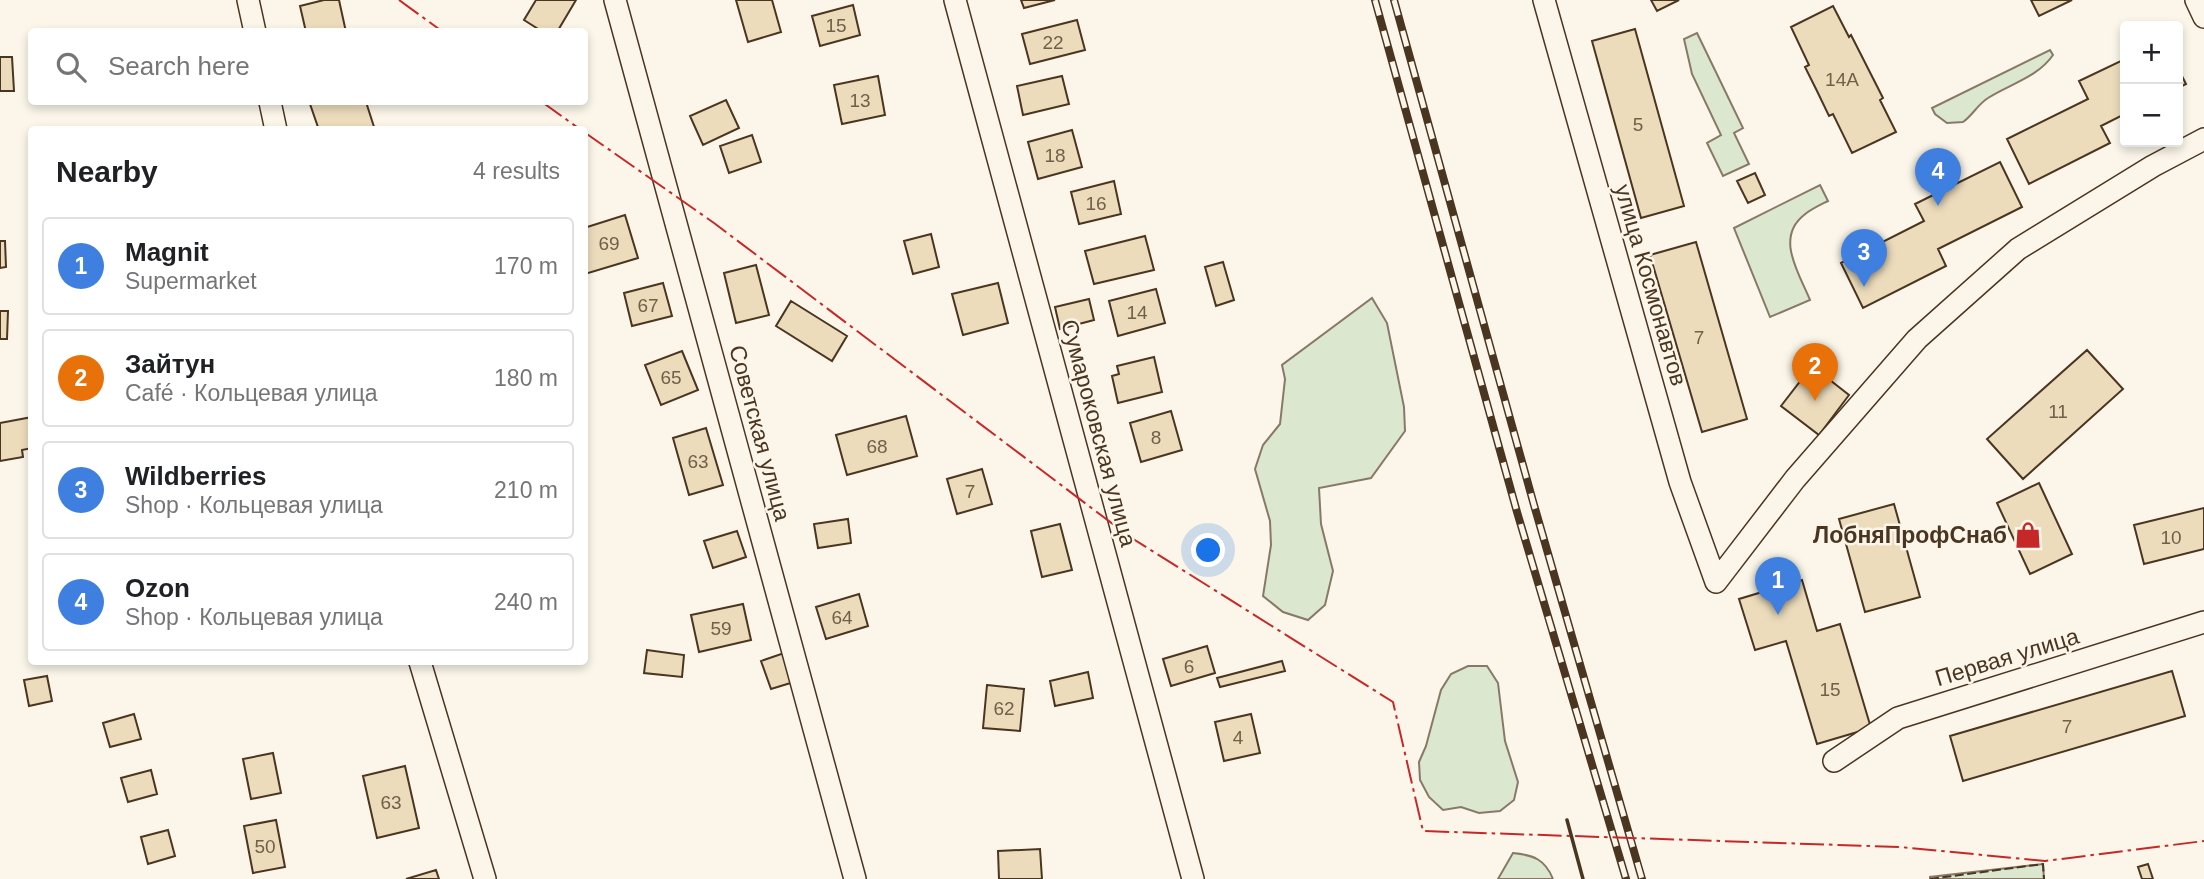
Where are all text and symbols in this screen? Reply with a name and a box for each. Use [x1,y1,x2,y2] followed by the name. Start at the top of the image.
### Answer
[825,15,847,36] house number: 15
[2120,21,2183,147] map controls
[2120,21,2183,84] button: +
[28,28,588,105] search box
[1042,32,1064,53] house number: 22
[52,48,90,86] icon: search
[108,51,250,81] text: Search here
[1825,69,1859,90] house number: 14А
[2120,84,2183,147] button: −
[849,90,871,111] house number: 13
[1633,114,1643,135] house number: 5
[1044,145,1066,166] house number: 18
[1915,148,1961,206] pin: 4
[56,155,158,188] text: Nearby
[473,158,560,184] text: 4 results
[1610,181,1692,389] street label: улица Космонавтов
[1085,193,1107,214] house number: 16
[1841,229,1887,287] pin: 3
[598,233,620,254] house number: 69
[125,237,209,267] text: Magnit
[75,253,87,279] text: 1
[494,253,558,279] text: 170 m
[125,268,257,294] text: Supermarket
[637,295,659,316] house number: 67
[1126,302,1148,323] house number: 14
[1056,317,1142,550] street label: Сумароковская улица
[1694,327,1704,348] house number: 7
[724,342,796,524] street label: Советская улица
[1792,343,1838,401] pin: 2
[125,349,215,379] text: Зайтун
[75,365,87,391] text: 2
[494,365,558,391] text: 180 m
[660,367,682,388] house number: 65
[125,380,378,406] text: Café · Кольцевая улица
[2048,401,2068,422] house number: 11
[1151,427,1161,448] house number: 8
[866,436,888,457] house number: 68
[687,451,709,472] house number: 63
[125,461,266,491] text: Wildberries
[75,477,87,503] text: 3
[494,477,558,503] text: 210 m
[965,481,975,502] house number: 7
[125,492,383,518] text: Shop · Кольцевая улица
[2013,520,2043,550] shop icon: ЛобняПрофСнаб
[1813,522,2007,548] place label: ЛобняПрофСнаб
[2160,527,2182,548] house number: 10
[1191,533,1225,567] your location
[1755,557,1801,615] pin: 1
[125,573,190,603] text: Ozon
[75,589,87,615] text: 4
[494,589,558,615] text: 240 m
[125,604,383,630] text: Shop · Кольцевая улица
[831,607,853,628] house number: 64
[710,618,732,639] house number: 59
[1932,623,2082,691] street label: Первая улица
[1184,656,1194,677] house number: 6
[1819,679,1841,700] house number: 15
[993,698,1015,719] house number: 62
[2062,716,2072,737] house number: 7
[1233,727,1244,748] house number: 4
[380,792,402,813] house number: 63
[254,836,276,857] house number: 50

